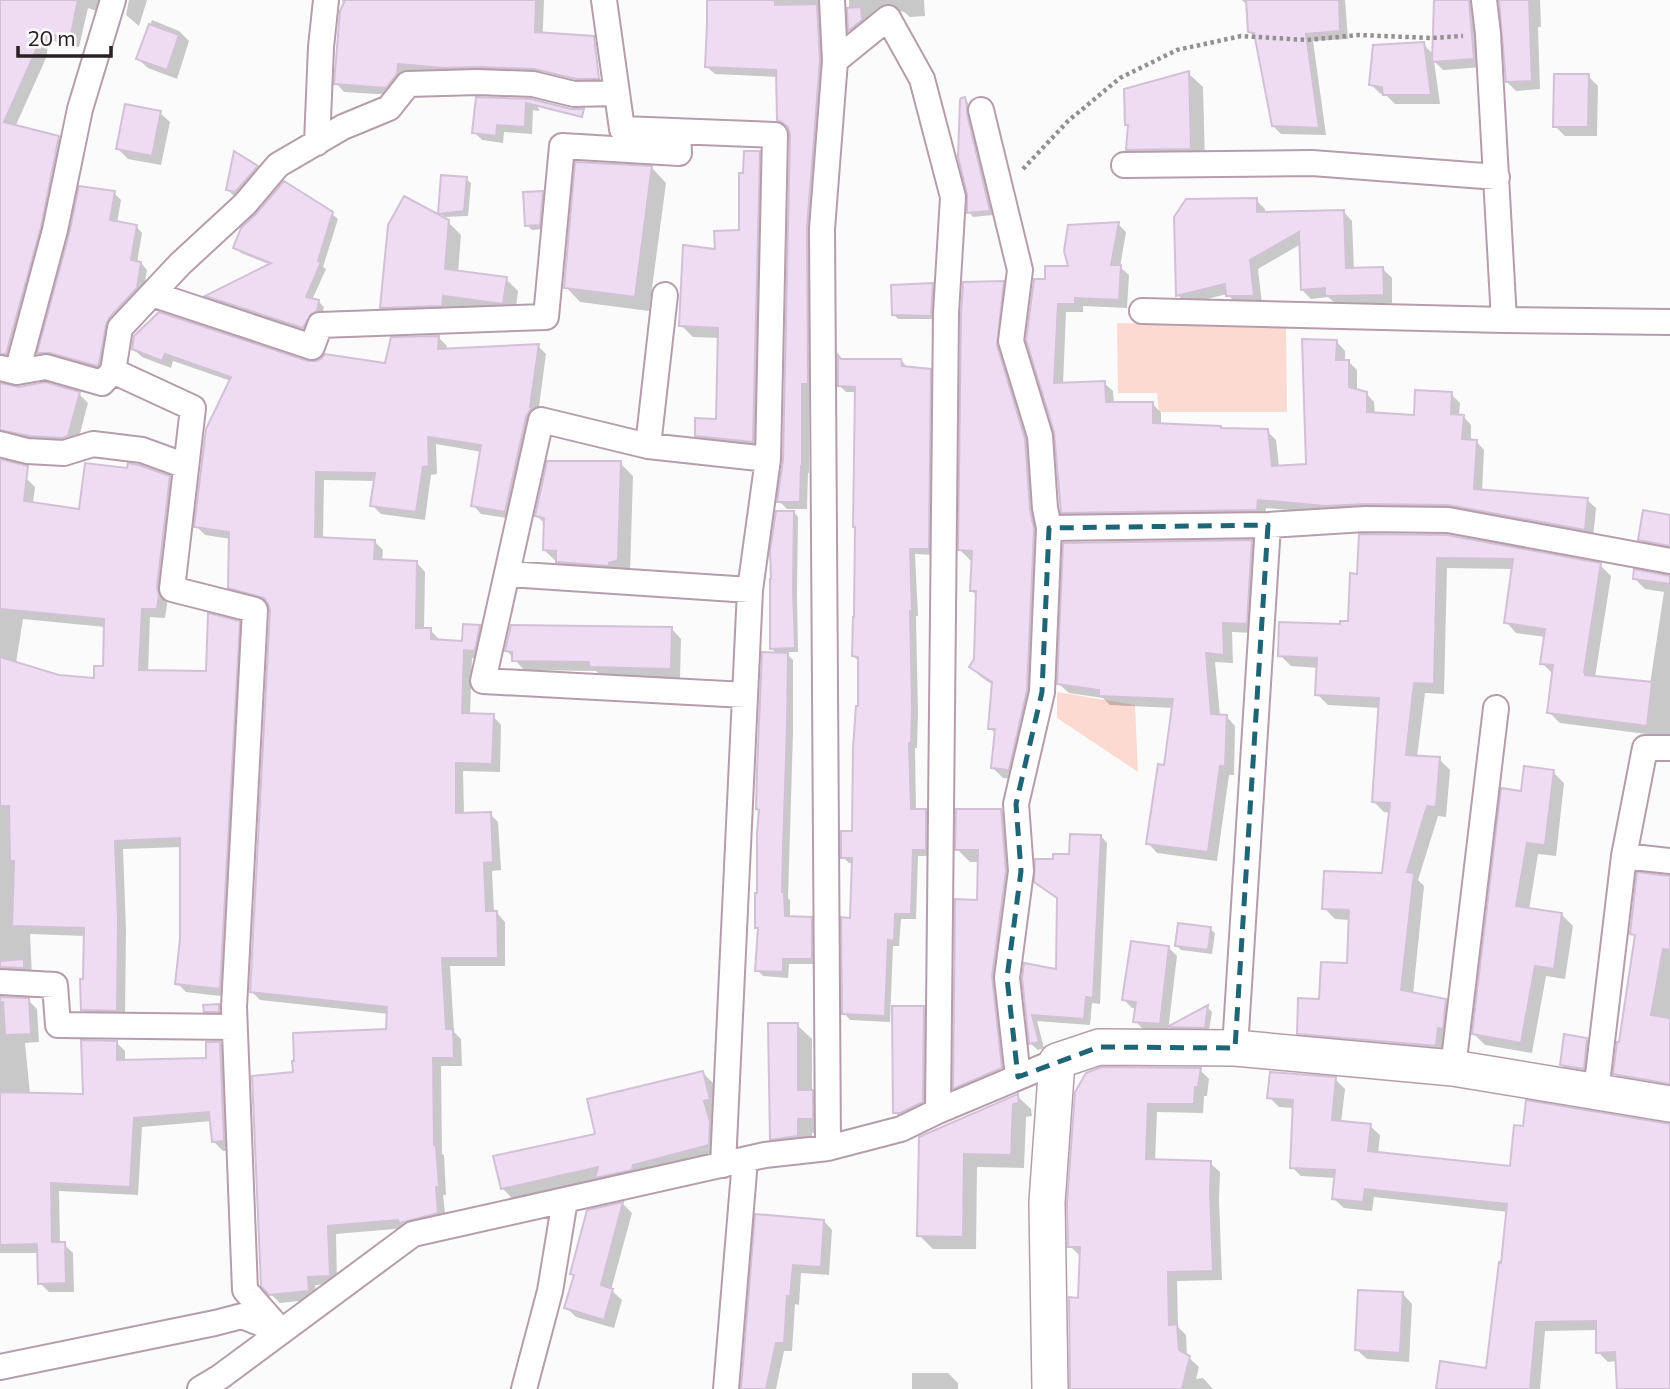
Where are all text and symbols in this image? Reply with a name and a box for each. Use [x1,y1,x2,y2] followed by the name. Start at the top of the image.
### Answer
[18,14,110,58] scale bar
[28,25,76,50] text: 20 m

